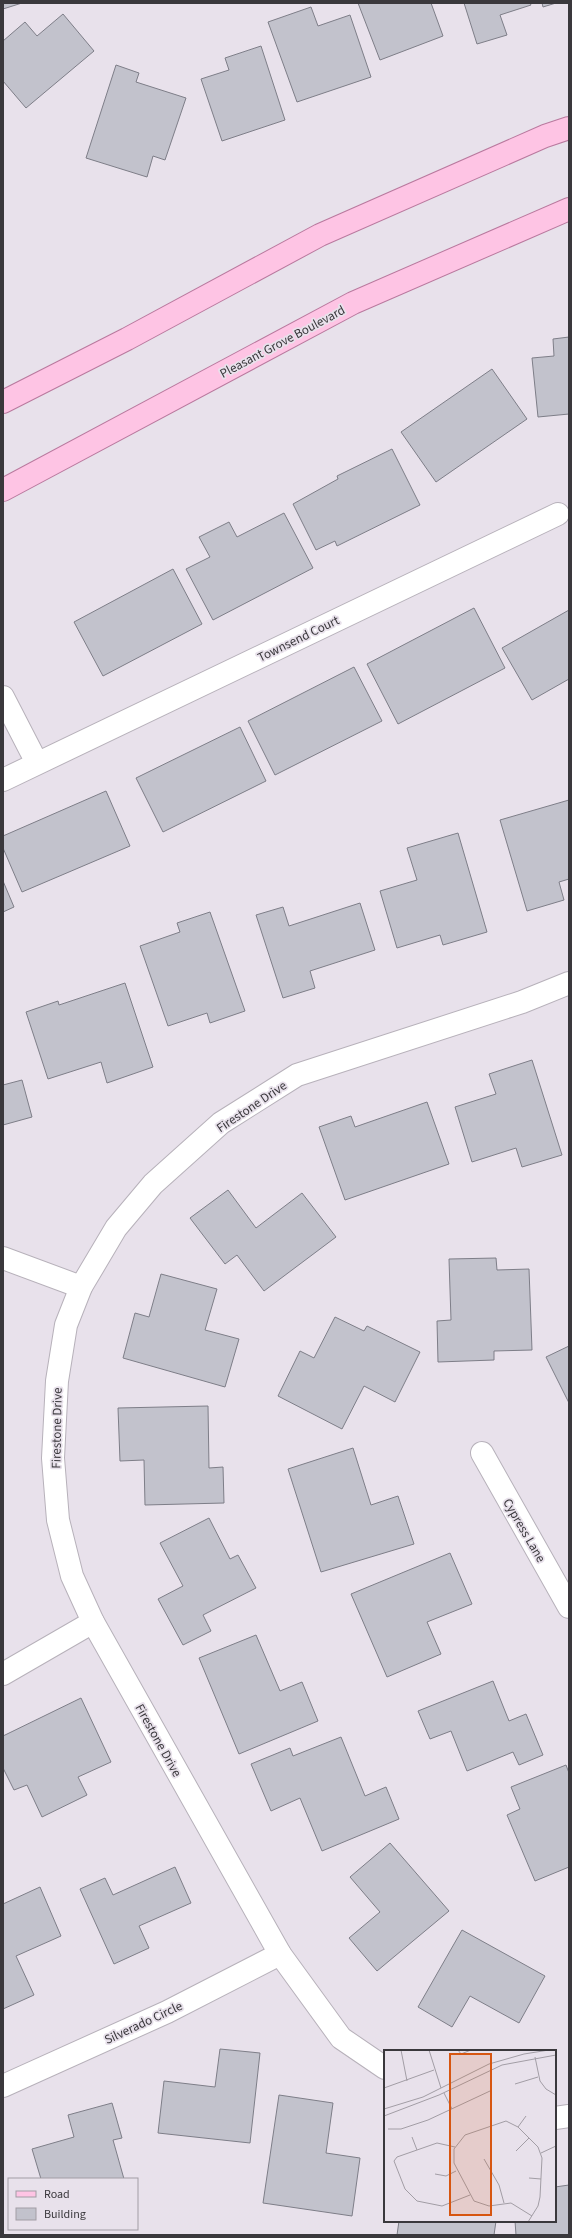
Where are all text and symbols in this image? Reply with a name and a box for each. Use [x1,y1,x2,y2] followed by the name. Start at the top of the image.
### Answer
[217,301,348,383] street label: Pleasant Grove Boulevard
[255,611,343,666] street label: Townsend Court
[213,1077,290,1137] street label: Firestone Drive
[47,1387,67,1469] street label: Firestone Drive
[499,1495,550,1566] street label: Cypress Lane
[131,1701,186,1780] street label: Firestone Drive
[101,1997,185,2049] street label: Silverado Circle
[384,2050,556,2222] inset map
[8,2178,138,2230] legend
[44,2186,70,2203] text: Road
[44,2206,86,2223] text: Building

